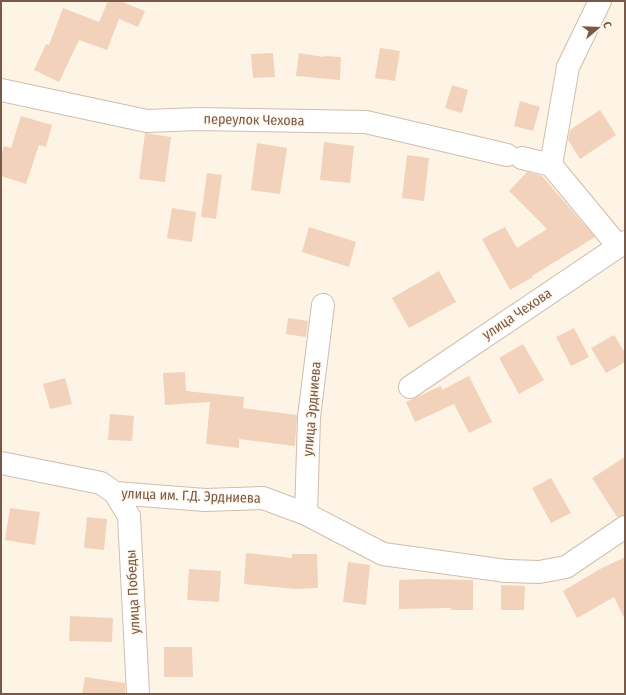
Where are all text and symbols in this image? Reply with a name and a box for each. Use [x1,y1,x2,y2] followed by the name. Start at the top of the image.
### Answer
[578,8,618,48] north arrow
[600,20,614,30] text: С
[203,111,305,129] street label: переулок Чехова
[479,285,555,343] street label: улица Чехова
[299,361,325,457] street label: улица Эрдниева
[121,485,261,507] street label: улица им. Г.Д. Эрдниева
[122,549,144,635] street label: улица Победы

